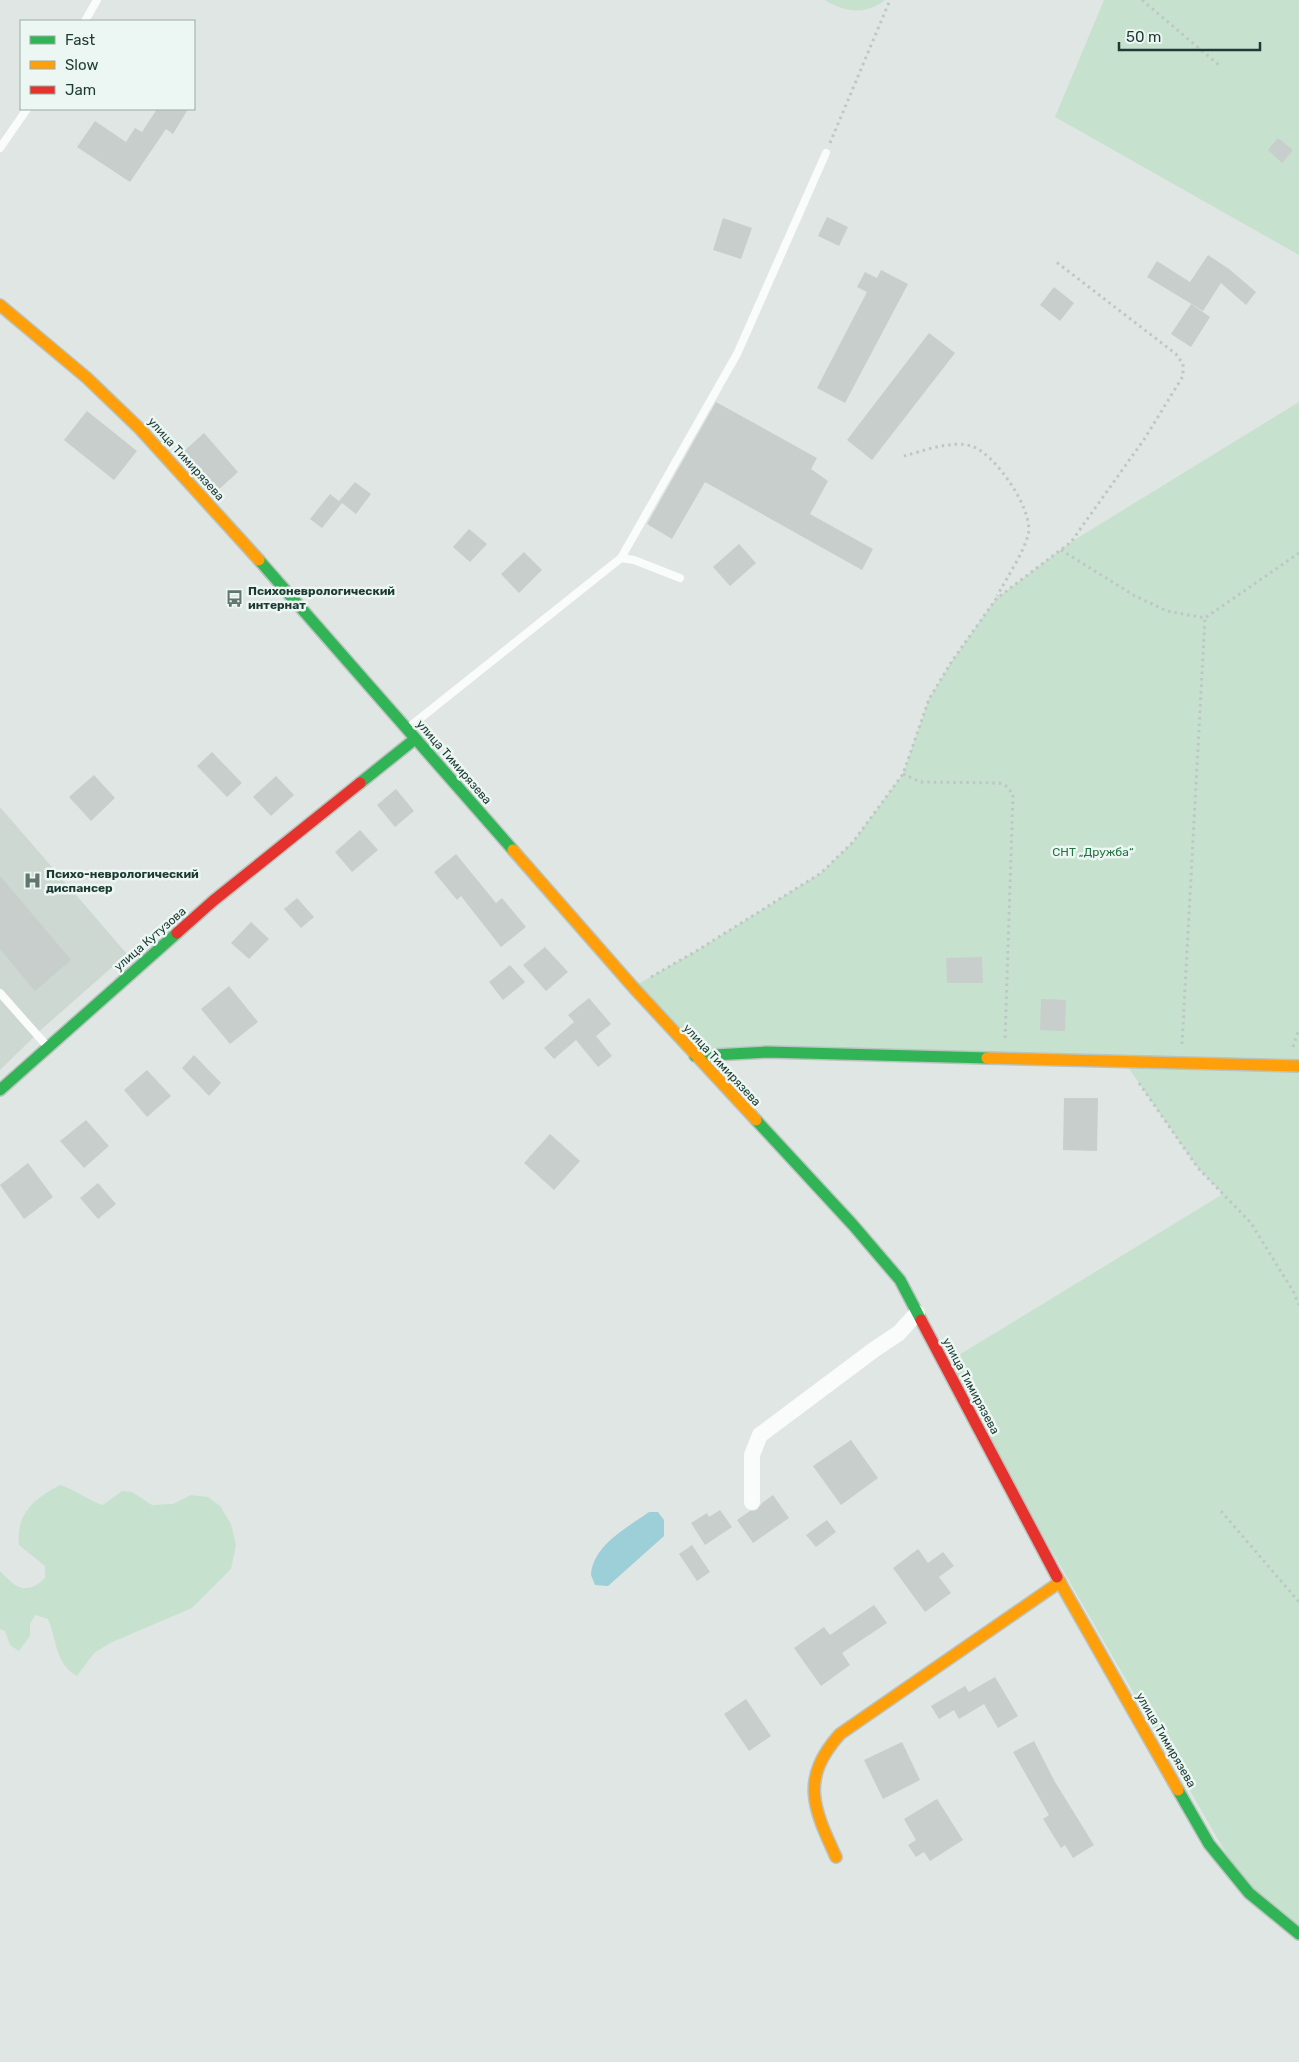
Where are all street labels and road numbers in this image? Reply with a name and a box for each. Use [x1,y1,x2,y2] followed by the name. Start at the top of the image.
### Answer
[145,415,227,503] street label: улица Тимирязева
[414,717,494,807] street label: улица Тимирязева
[111,904,189,974] street label: улица Кутузова
[680,1021,764,1109] street label: улица Тимирязева
[940,1335,1002,1437] street label: улица Тимирязева
[1133,1690,1199,1790] street label: улица Тимирязева

